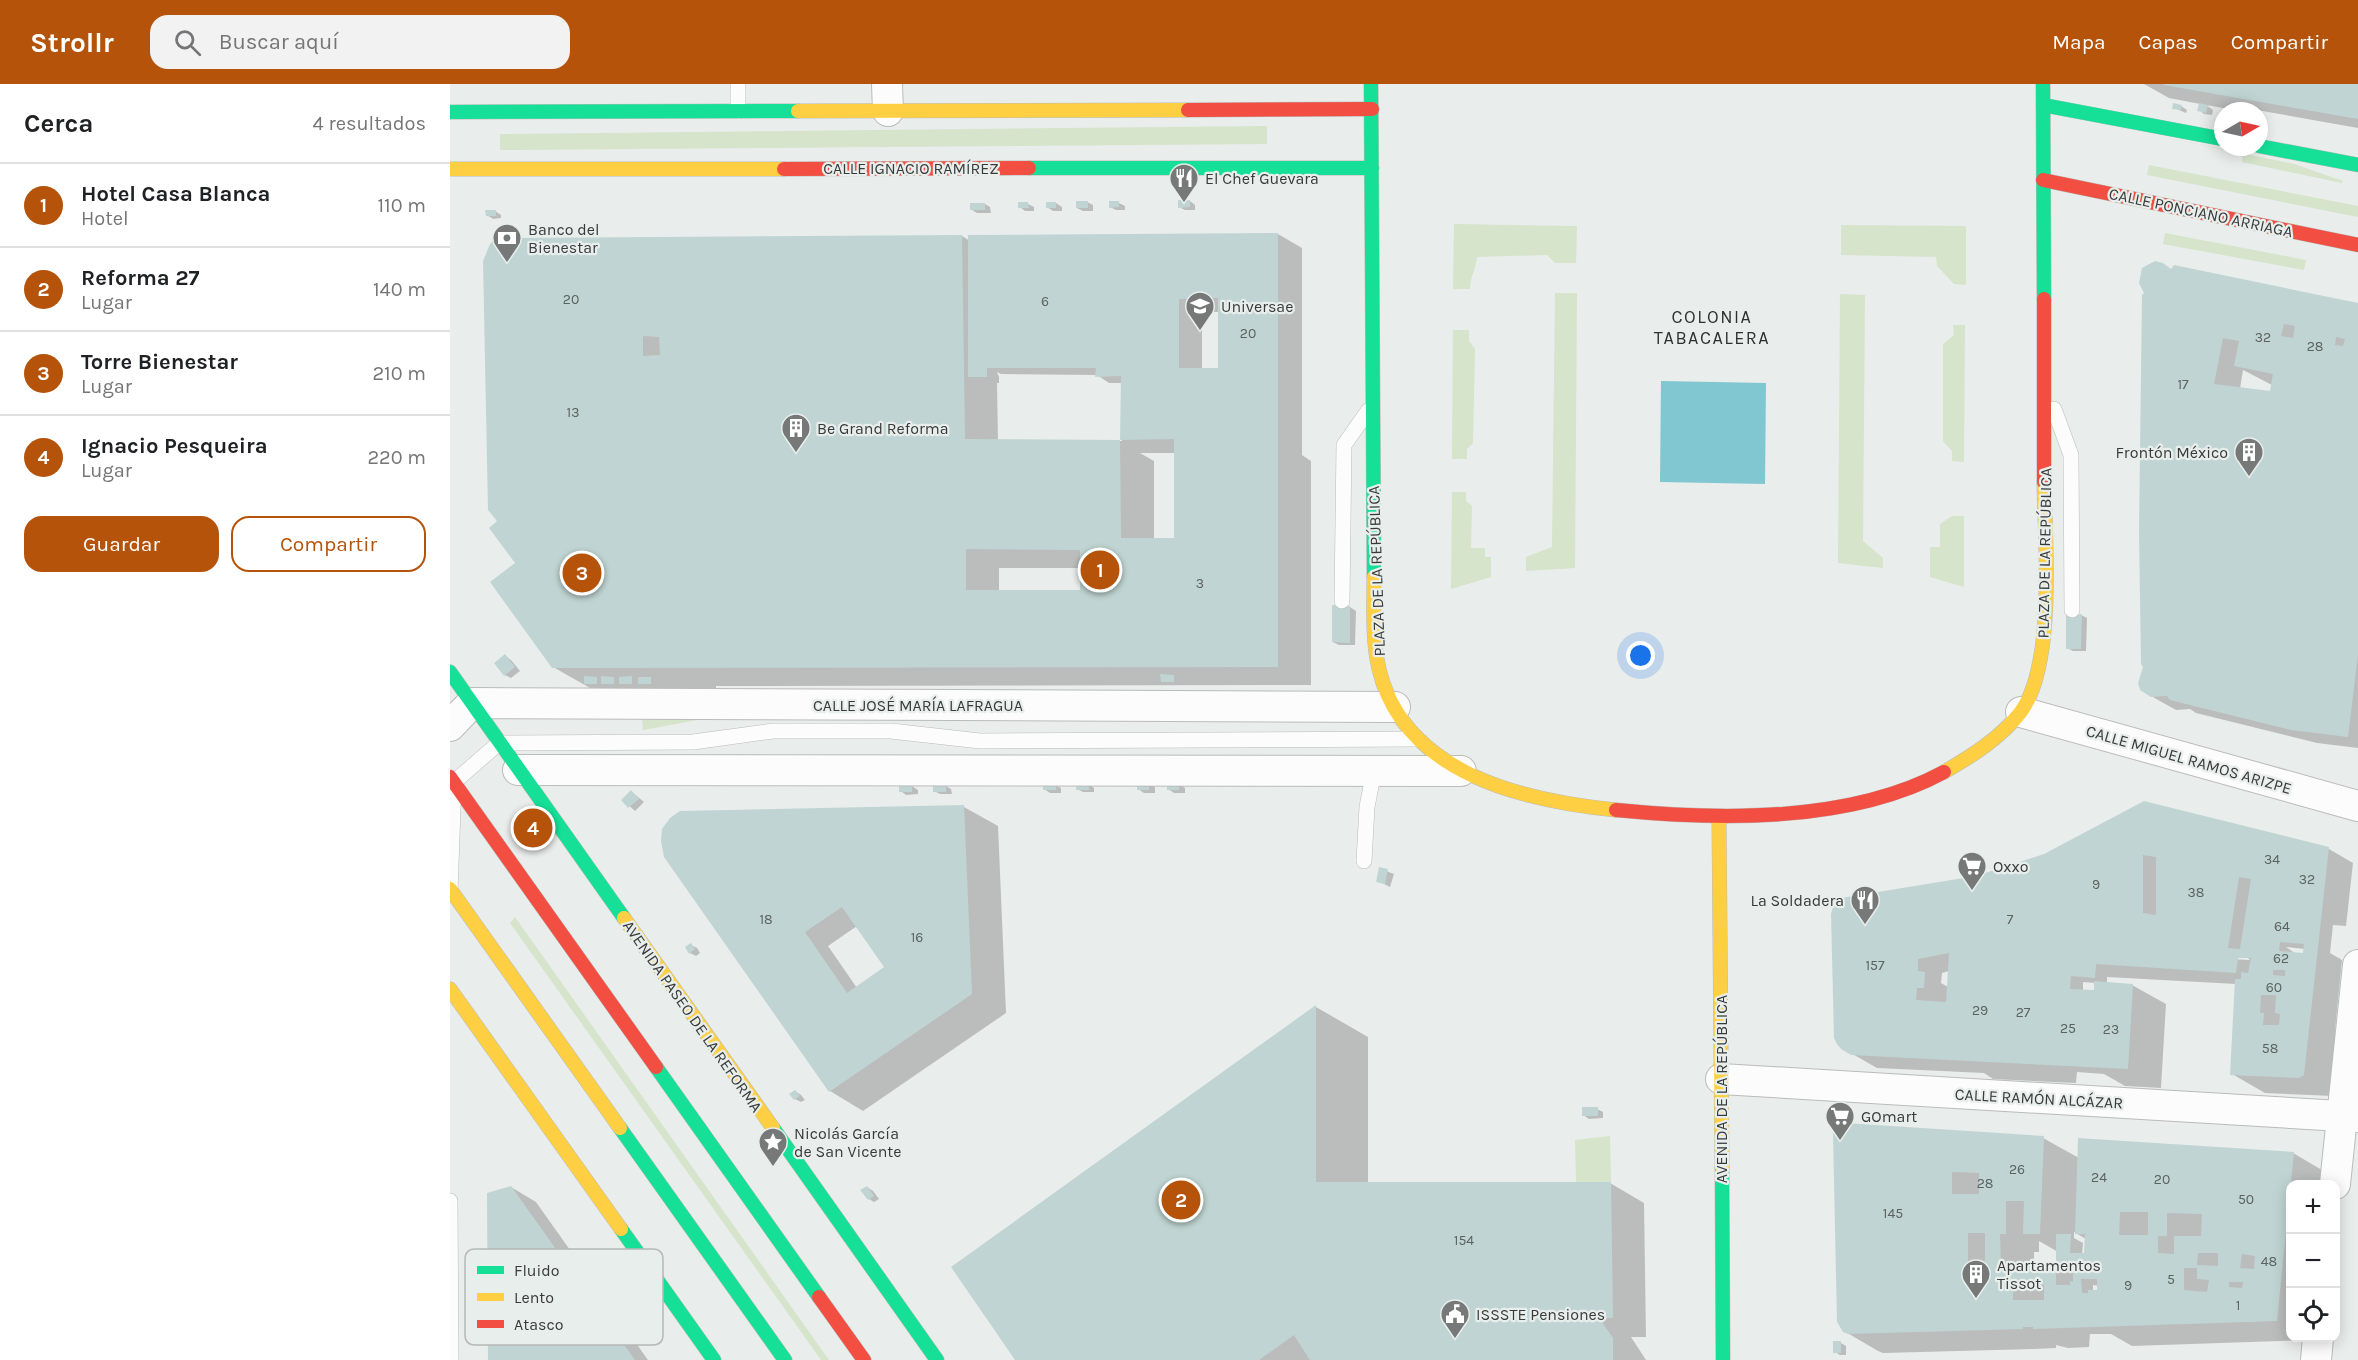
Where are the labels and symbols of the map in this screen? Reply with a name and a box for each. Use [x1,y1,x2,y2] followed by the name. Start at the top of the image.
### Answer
[2214,102,2268,156] north arrow
[823,159,999,178] street label: CALLE IGNACIO RAMÍREZ
[1168,162,1200,204] restaurant icon: El Chef Guevara
[1205,169,1319,188] place label: El Chef Guevara
[2107,184,2295,241] street label: CALLE PONCIANO ARRIAGA
[528,220,599,257] place label: Banco del Bienestar
[491,222,523,264] bank icon: Banco del Bienestar
[1184,290,1216,332] school or university icon: Universae
[563,291,579,308] house number: 20
[1041,293,1049,310] house number: 6
[1221,297,1293,316] place label: Universae
[1654,306,1770,349] district label: COLONIA TABACALERA
[1240,325,1256,342] house number: 20
[2255,329,2271,346] house number: 32
[2307,338,2323,355] house number: 28
[2177,376,2189,393] house number: 17
[567,404,579,421] house number: 13
[780,412,812,454] building icon: Be Grand Reforma
[817,419,949,438] place label: Be Grand Reforma
[2233,436,2265,478] building icon: Frontón México
[2115,443,2228,462] place label: Frontón México
[2034,467,2055,639] street label: PLAZA DE LA REPÚBLICA
[1364,485,1389,657] street label: PLAZA DE LA REPÚBLICA
[1080,548,1120,592] pin: 1
[562,550,602,596] pin: 3
[1196,575,1204,592] house number: 3
[1626,641,1655,670] your location
[813,696,1023,715] street label: CALLE JOSÉ MARÍA LAFRAGUA
[2084,721,2294,798] street label: CALLE MIGUEL RAMOS ARIZPE
[514,806,553,850] pin: 4
[1956,850,1988,892] supermarket icon: Oxxo
[2264,851,2280,868] house number: 34
[1993,857,2028,876] place label: Oxxo
[2299,871,2315,888] house number: 32
[2092,876,2100,893] house number: 9
[1849,884,1881,926] restaurant icon: La Soldadera
[2188,884,2204,901] house number: 38
[1750,891,1844,910] place label: La Soldadera
[759,911,773,928] house number: 18
[2007,911,2014,928] house number: 7
[619,917,766,1116] street label: AVENIDA PASEO DE LA REFORMA
[2274,918,2290,935] house number: 64
[911,929,923,946] house number: 16
[2273,950,2289,967] house number: 62
[1865,957,1885,974] house number: 157
[2266,979,2282,996] house number: 60
[1712,995,1731,1183] street label: AVENIDA DE LA REPÚBLICA
[1972,1002,1988,1019] house number: 29
[2016,1004,2031,1021] house number: 27
[2060,1020,2076,1037] house number: 25
[2103,1021,2119,1038] house number: 23
[2262,1040,2278,1057] house number: 58
[1954,1085,2124,1112] street label: CALLE RAMÓN ALCÁZAR
[1824,1100,1856,1142] supermarket icon: GOmart
[1861,1107,1917,1126] place label: GOmart
[794,1124,902,1161] place label: Nicolás García de San Vicente
[757,1126,789,1168] place icon: Nicolás García de San Vicente
[2009,1161,2025,1178] house number: 26
[2091,1169,2107,1186] house number: 24
[2154,1171,2170,1188] house number: 20
[1977,1175,1993,1192] house number: 28
[1162,1178,1200,1222] pin: 2
[2238,1191,2254,1208] house number: 50
[1883,1205,1903,1222] house number: 145
[1454,1232,1474,1249] house number: 154
[465,1249,663,1345] legend
[2261,1253,2277,1270] house number: 48
[1997,1256,2101,1293] place label: Apartamentos Tissot
[1960,1258,1992,1300] building icon: Apartamentos Tissot
[514,1261,560,1280] text: Fluido
[2167,1271,2175,1288] house number: 5
[2124,1277,2132,1294] house number: 9
[514,1288,554,1307] text: Lento
[2236,1297,2240,1314] house number: 1
[1439,1298,1471,1340] public building icon: ISSSTE Pensiones
[1476,1305,1605,1324] place label: ISSSTE Pensiones
[514,1315,563,1334] text: Atasco

